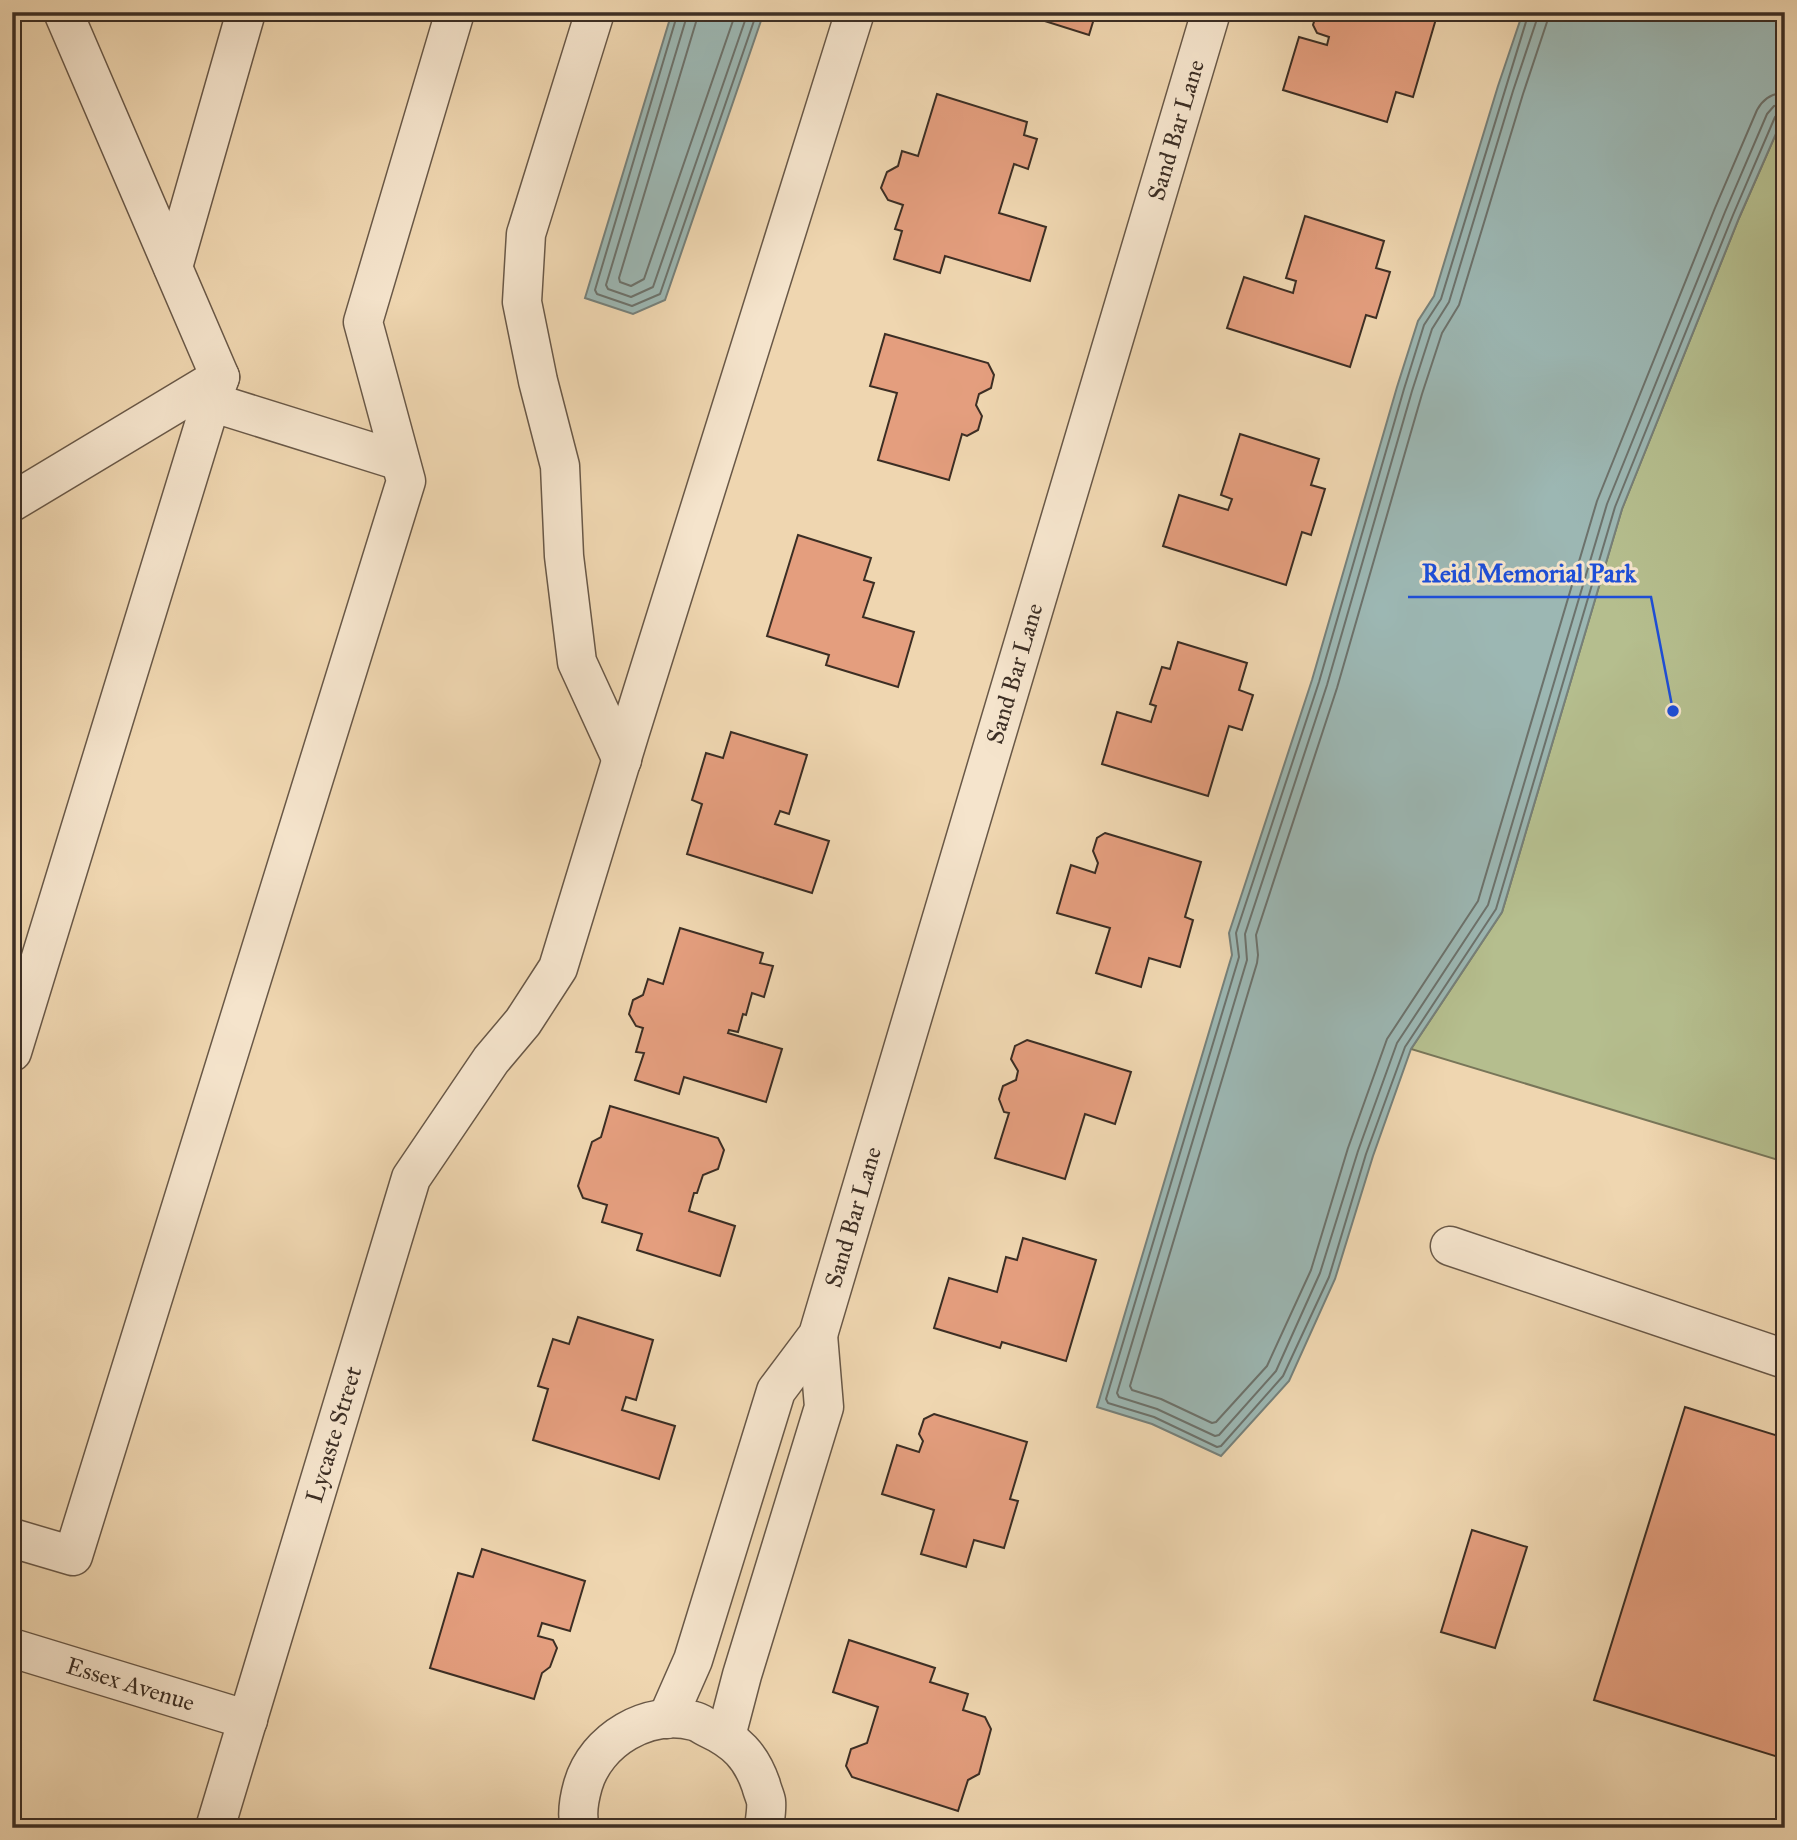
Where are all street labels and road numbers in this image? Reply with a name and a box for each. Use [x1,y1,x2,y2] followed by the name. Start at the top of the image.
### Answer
[1141,56,1211,204] street label: Sand Bar Lane
[979,600,1050,747] street label: Sand Bar Lane
[818,1143,888,1291] street label: Sand Bar Lane
[299,1362,369,1506] street label: Lycaste Street
[63,1650,198,1718] street label: Essex Avenue

